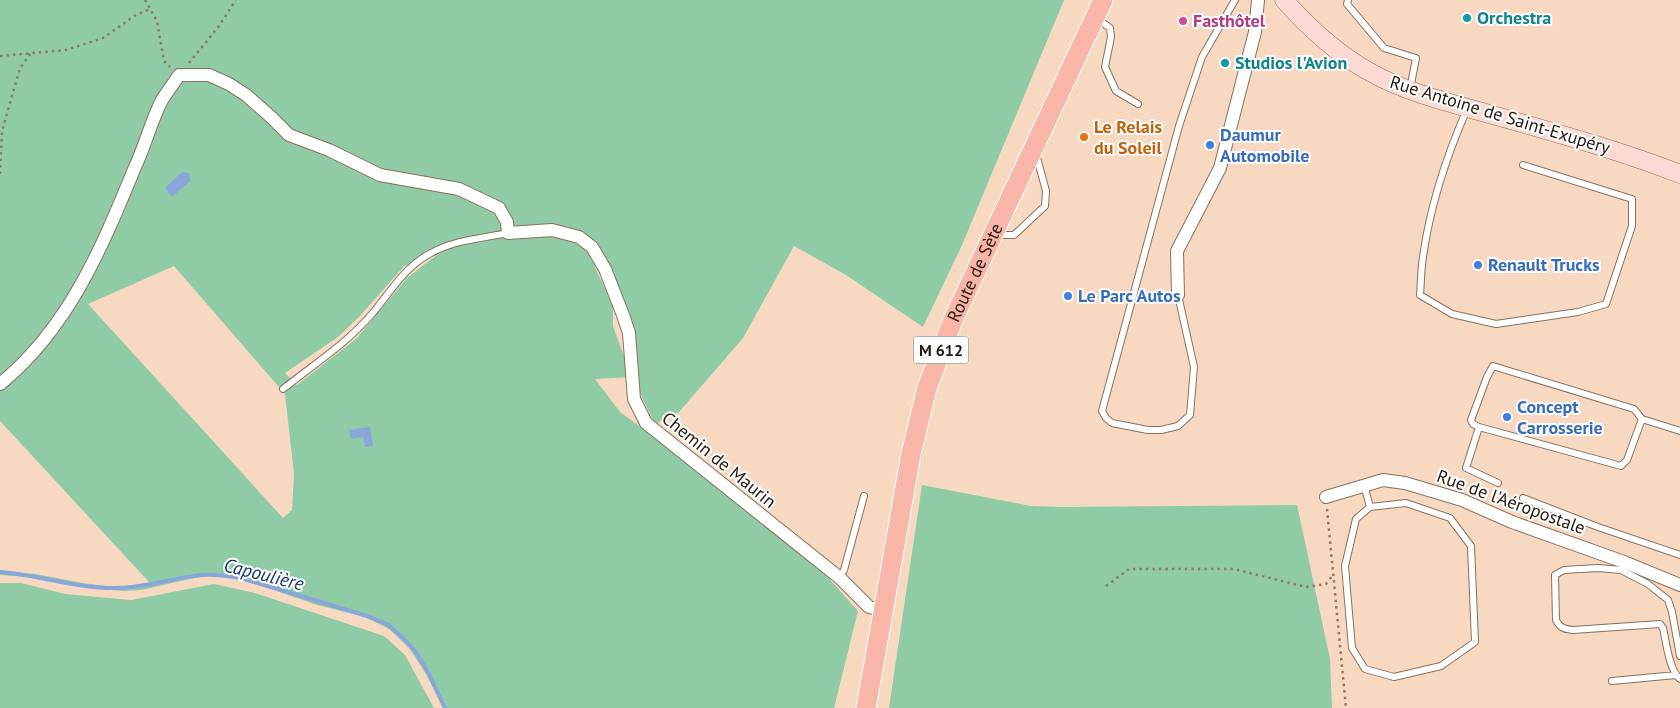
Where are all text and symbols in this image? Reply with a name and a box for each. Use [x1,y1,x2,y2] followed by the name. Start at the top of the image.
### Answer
[1477,6,1551,29] place label: Orchestra
[1193,9,1266,32] place label: Fasthôtel
[1461,12,1473,24] marker: Orchestra
[1177,15,1189,27] marker: Fasthôtel
[1235,51,1347,74] place label: Studios l'Avion
[1219,57,1231,69] marker: Studios l'Avion
[1387,70,1614,159] street label: Rue Antoine de Saint-Exupéry
[1094,115,1162,159] place label: Le Relais du Soleil
[1220,123,1310,167] place label: Daumur Automobile
[1078,131,1090,143] marker: Le Relais du Soleil
[1204,139,1216,151] marker: Daumur Automobile
[942,219,1008,326] street label: Route de Sète
[1488,253,1600,276] place label: Renault Trucks
[1472,259,1484,271] marker: Renault Trucks
[1078,284,1181,307] place label: Le Parc Autos
[1062,290,1074,302] marker: Le Parc Autos
[914,336,968,364] road number: M 612
[1517,395,1603,439] place label: Concept Carrosserie
[657,406,781,513] street label: Chemin de Maurin
[1501,411,1513,423] marker: Concept Carrosserie
[1434,464,1589,539] street label: Rue de l'Aéropostale
[222,552,307,596] water label: Capoulière

